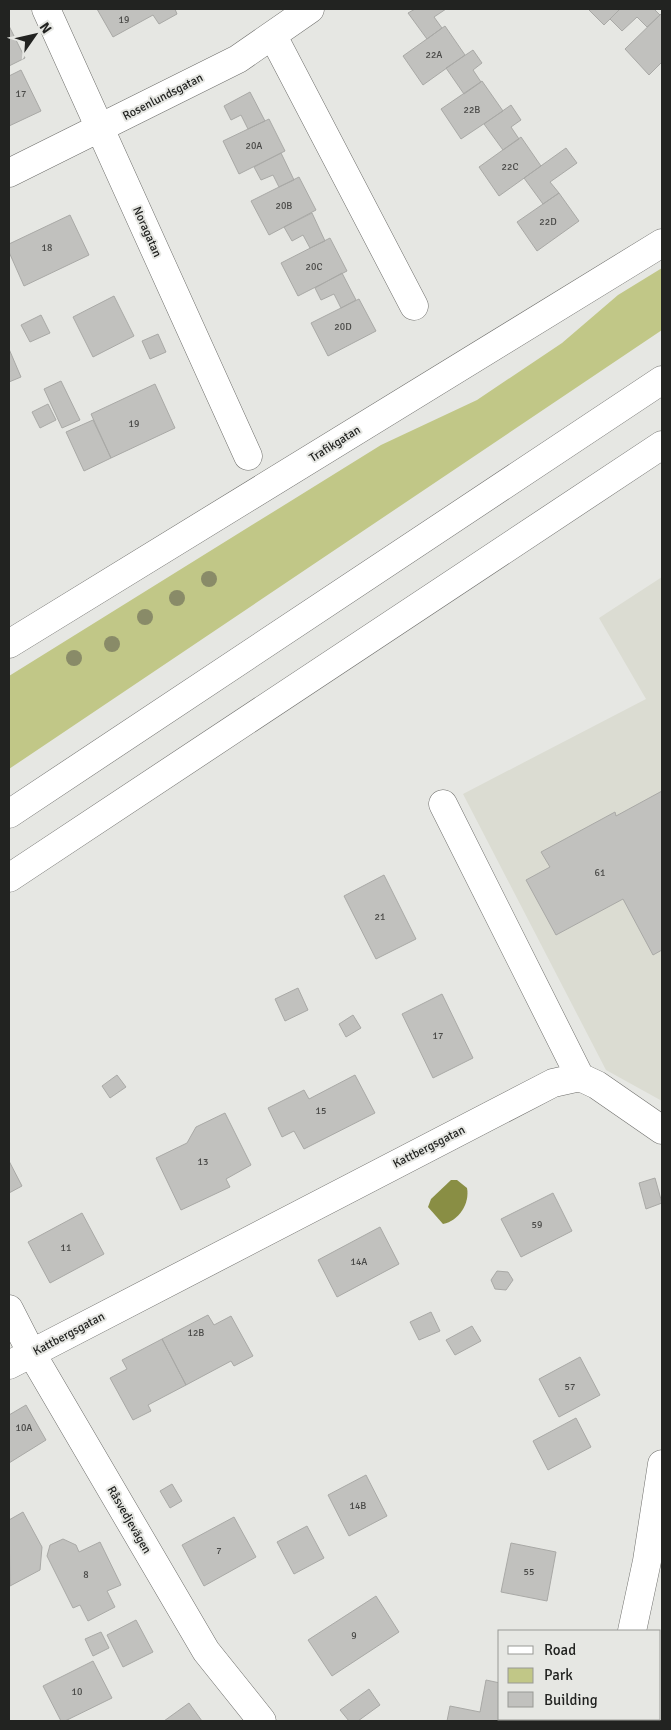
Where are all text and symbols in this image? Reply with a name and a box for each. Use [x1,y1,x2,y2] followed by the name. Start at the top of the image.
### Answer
[10,10,60,60] north arrow
[119,14,129,26] house number: 19
[36,19,55,37] text: N
[426,49,442,61] house number: 22A
[120,70,206,124] street label: Rosenlundsgatan
[16,88,26,100] house number: 17
[464,104,480,116] house number: 22B
[246,140,262,152] house number: 20A
[502,161,518,173] house number: 22C
[276,200,292,212] house number: 20B
[129,204,165,260] street label: Noragatan
[539,216,557,228] house number: 22D
[42,242,52,254] house number: 18
[306,261,322,273] house number: 20C
[334,321,352,333] house number: 20D
[129,418,139,430] house number: 19
[307,422,363,466] street label: Trafikgatan
[595,867,605,879] house number: 61
[375,911,385,923] house number: 21
[433,1030,443,1042] house number: 17
[316,1105,326,1117] house number: 15
[390,1122,468,1172] street label: Kattbergsgatan
[198,1156,208,1168] house number: 13
[532,1219,542,1231] house number: 59
[61,1242,71,1254] house number: 11
[351,1256,367,1268] house number: 14A
[31,1309,107,1359] street label: Kattbergsgatan
[188,1327,204,1339] house number: 12B
[565,1381,575,1393] house number: 57
[16,1422,32,1434] house number: 10A
[104,1483,154,1557] street label: Råsvedjevägen
[350,1500,366,1512] house number: 14B
[216,1545,222,1557] house number: 7
[524,1566,534,1578] house number: 55
[83,1569,89,1581] house number: 8
[351,1630,357,1642] house number: 9
[498,1630,661,1720] legend
[544,1641,576,1659] text: Road
[544,1666,573,1684] text: Park
[72,1686,82,1698] house number: 10
[544,1691,598,1709] text: Building

